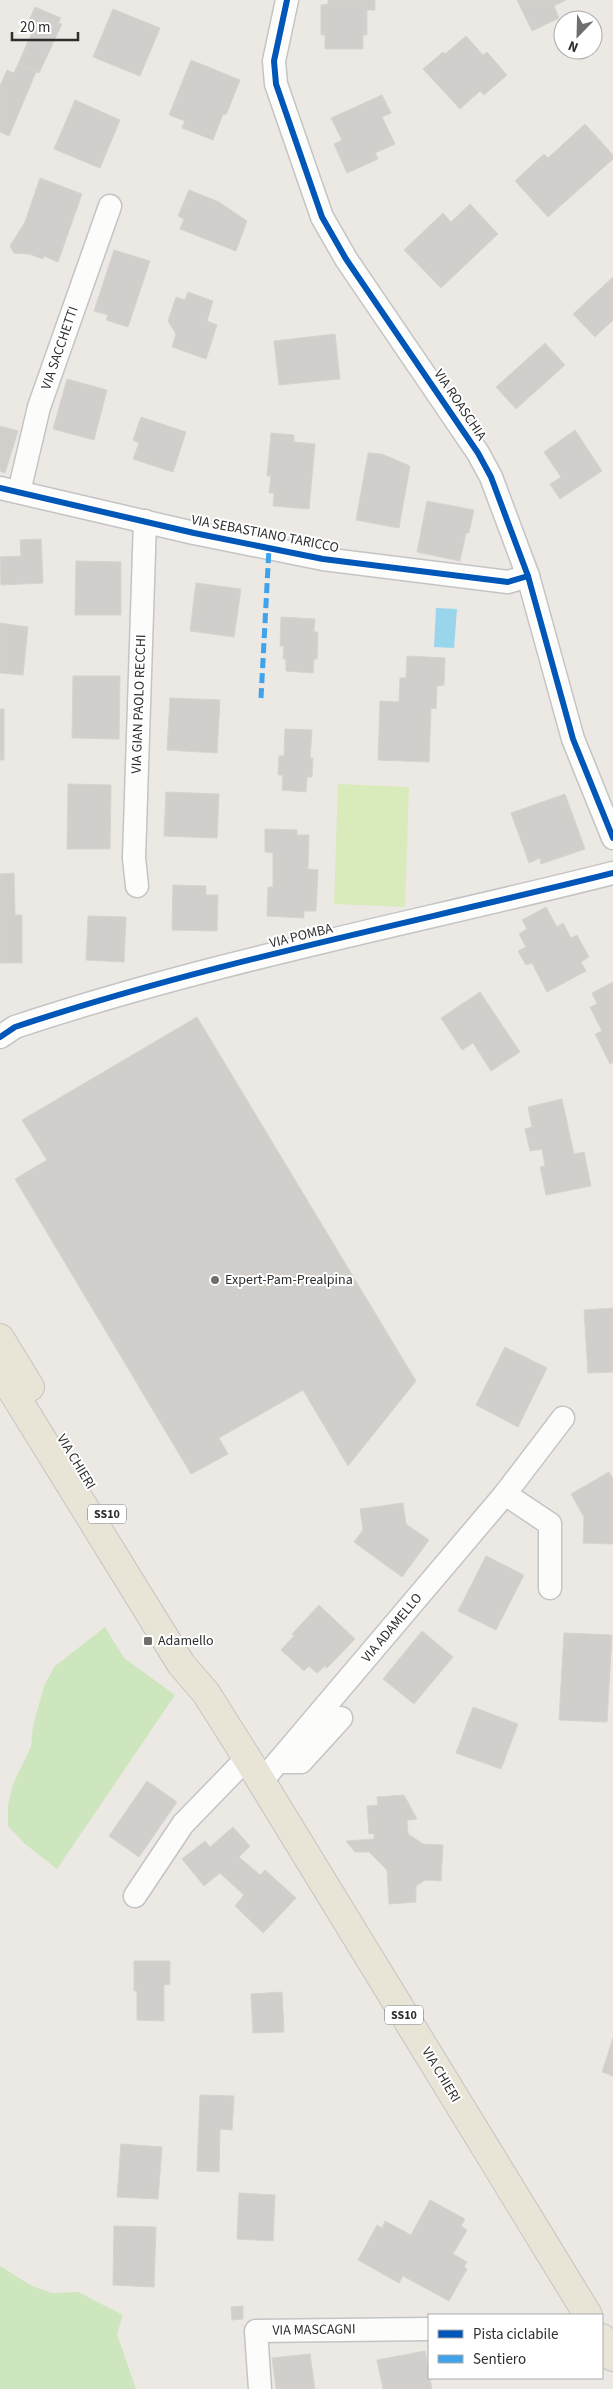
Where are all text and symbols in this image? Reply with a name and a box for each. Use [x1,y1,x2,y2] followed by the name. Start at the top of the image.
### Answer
[12,10,79,42] scale bar
[553,10,603,60] north arrow
[20,17,50,38] text: 20 m
[565,35,582,57] text: N
[36,304,84,392] street label: VIA SACCHETTI
[429,365,491,445] street label: VIA ROASCHIA
[190,510,340,558] street label: VIA SEBASTIANO TARICCO
[127,634,151,774] street label: VIA GIAN PAOLO RECCHI
[267,918,335,954] street label: VIA POMBA
[225,1270,353,1290] place label: Expert-Pam-Prealpina
[209,1274,221,1286] marker: Expert-Pam-Prealpina
[52,1431,100,1493] street label: VIA CHIERI
[88,1505,126,1524] road number: SS10
[357,1589,427,1667] street label: VIA ADAMELLO
[158,1631,214,1651] place label: Adamello
[142,1635,154,1647] marker: Adamello
[385,2006,423,2024] road number: SS10
[417,2044,465,2106] street label: VIA CHIERI
[428,2314,603,2379] legend
[272,2319,356,2341] street label: VIA MASCAGNI
[473,2324,558,2345] text: Pista ciclabile
[473,2349,526,2370] text: Sentiero

